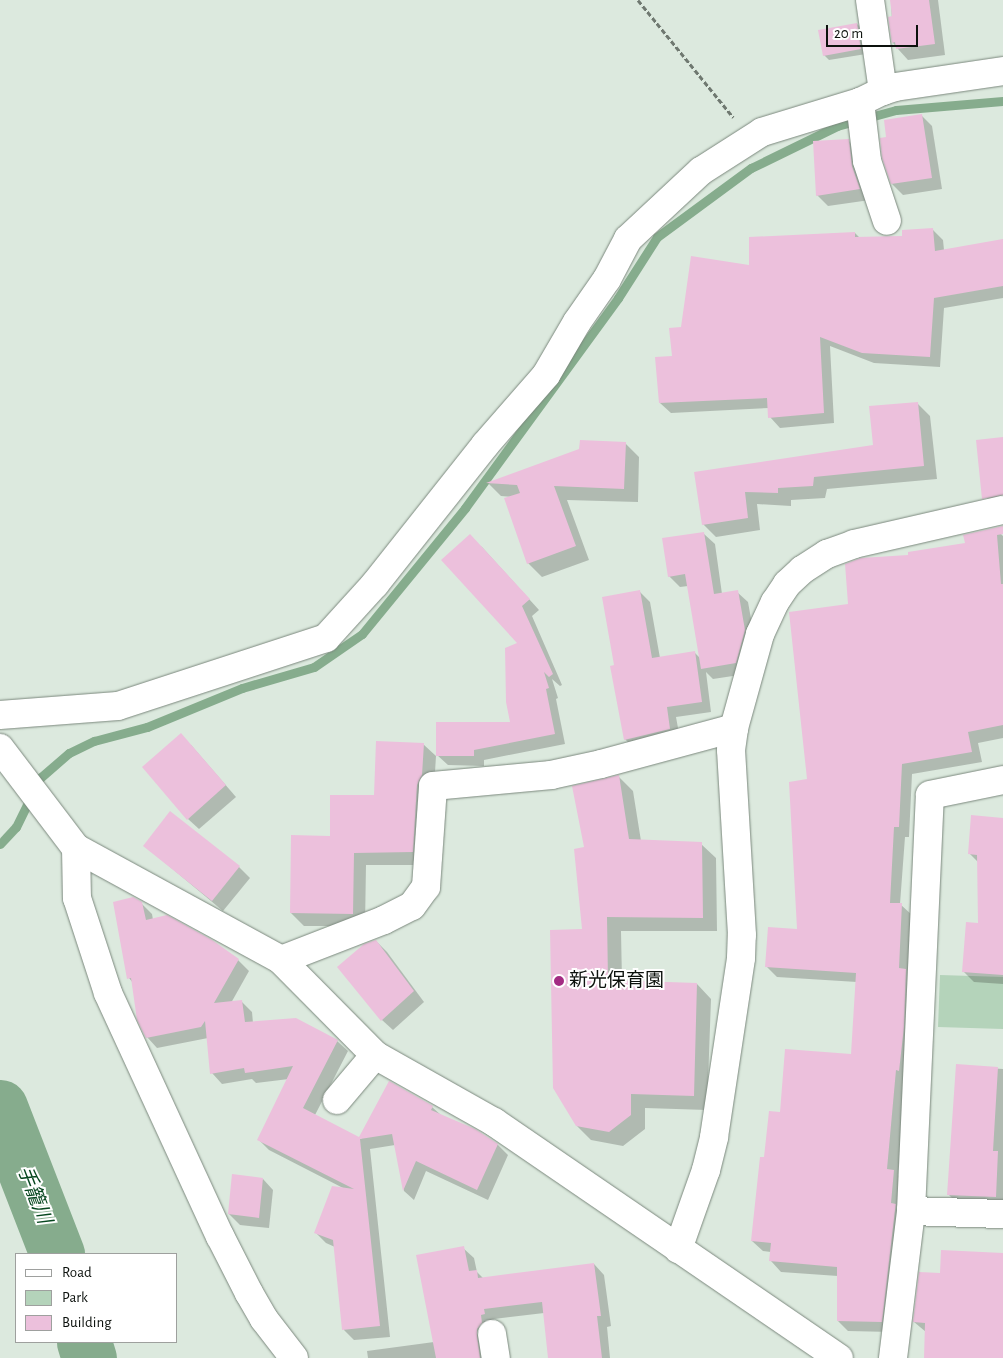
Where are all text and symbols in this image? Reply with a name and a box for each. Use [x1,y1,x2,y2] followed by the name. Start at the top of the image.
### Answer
[828,15,920,47] scale bar
[834,26,863,41] text: 20 m
[569,970,664,992] place label: 新光保育園
[553,975,565,987] marker: 新光保育園
[12,1163,56,1227] water label: 手籠川
[15,1253,178,1343] legend
[62,1265,92,1280] text: Road
[62,1290,88,1305] text: Park
[62,1315,112,1330] text: Building

